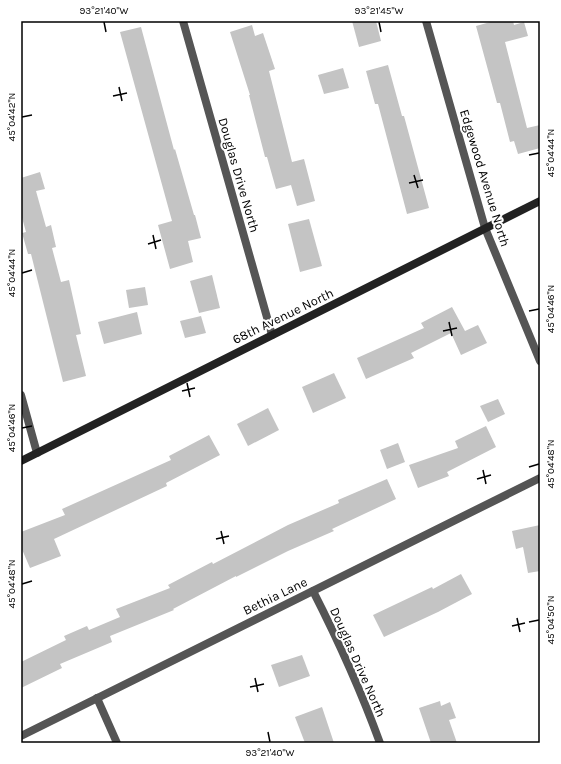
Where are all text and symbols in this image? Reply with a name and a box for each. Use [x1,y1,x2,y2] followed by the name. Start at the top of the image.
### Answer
[79,5,129,17] text: 93°21'40"W
[355,5,403,17] text: 93°21'45"W
[6,93,18,141] text: 45°04'42"N
[457,108,513,248] street label: Edgewood Avenue North
[215,116,263,234] street label: Douglas Drive North
[545,129,557,177] text: 45°04'44"N
[6,249,18,297] text: 45°04'44"N
[230,285,336,347] street label: 68th Avenue North
[545,285,557,333] text: 45°04'46"N
[6,404,18,452] text: 45°04'46"N
[545,439,557,489] text: 45°04'48"N
[6,559,18,609] text: 45°04'48"N
[241,574,310,618] street label: Bethia Lane
[545,596,557,644] text: 45°04'50"N
[327,605,389,719] street label: Douglas Drive North
[245,747,295,759] text: 93°21'40"W

